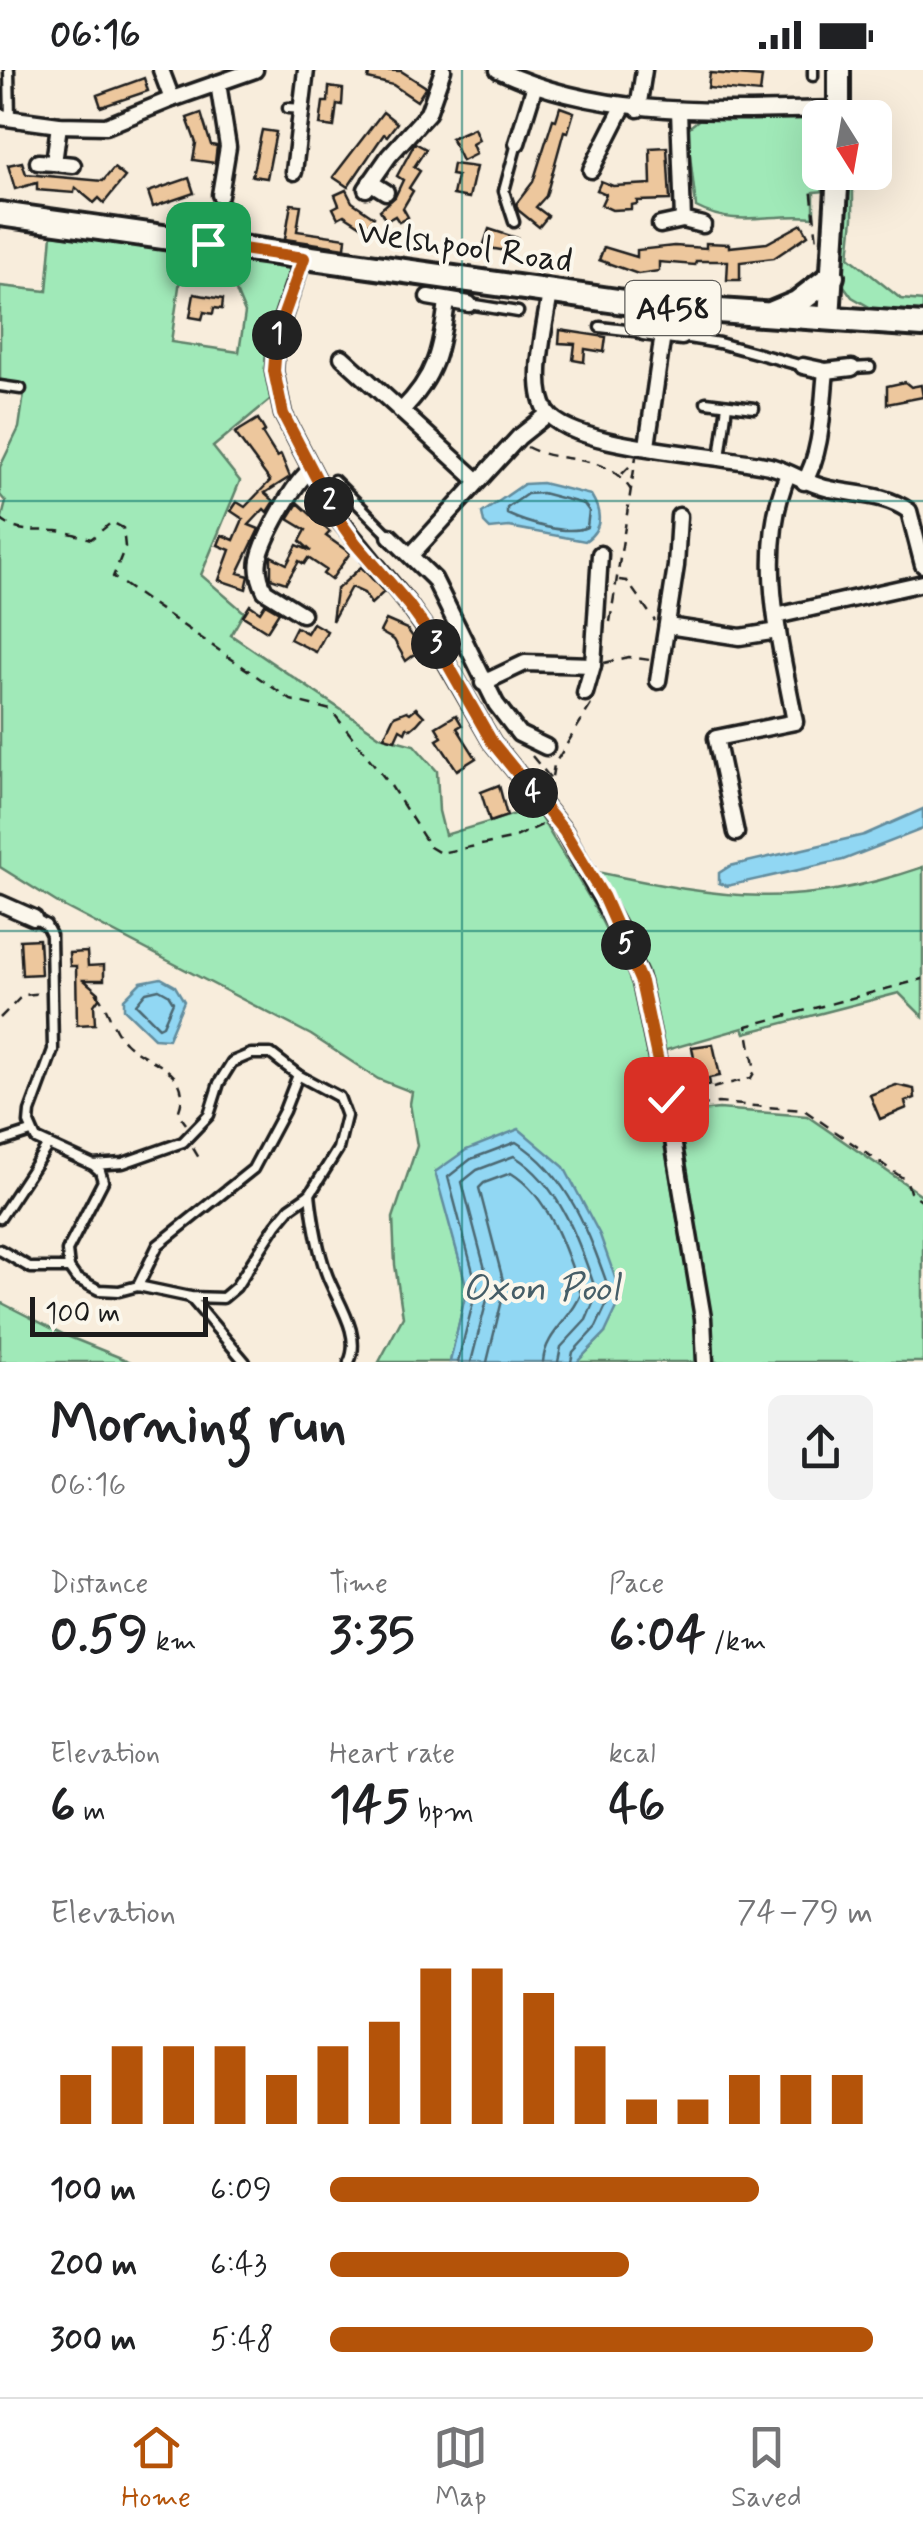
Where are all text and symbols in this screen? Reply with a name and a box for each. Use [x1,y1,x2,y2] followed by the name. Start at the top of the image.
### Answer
[50,11,140,60] text: 06:16
[802,100,892,190] north arrow
[802,100,892,190] map controls
[166,202,251,287] pin
[354,209,576,285] street label: Welshpool Road
[181,217,236,272] icon: arrive
[626,281,720,335] road number: A458
[252,310,302,360] pin: 1
[271,316,283,353] text: 1
[304,477,354,527] pin: 2
[322,483,336,520] text: 2
[411,619,461,669] pin: 3
[430,625,442,662] text: 3
[508,768,558,818] pin: 4
[525,774,541,811] text: 4
[601,920,651,970] pin: 5
[618,926,634,963] text: 5
[624,1057,709,1142] pin
[639,1072,694,1127] icon: check
[462,1265,622,1314] water label: Oxon Pool
[30,1292,208,1336] scale bar
[45,1296,120,1333] text: 100 m
[50,1390,347,1462] text: Morning run
[768,1395,873,1500] button: share
[50,1464,126,1506] text: 06:16
[50,1566,148,1603] text: Distance
[329,1566,388,1603] text: Time
[609,1566,664,1603] text: Pace
[50,1603,148,1669] text: 0.59
[329,1603,415,1669] text: 3:35
[609,1603,706,1669] text: 6:04
[148,1624,197,1661] text: km
[706,1624,767,1661] text: /km
[50,1736,160,1773] text: Elevation
[329,1736,455,1773] text: Heart rate
[609,1736,656,1773] text: kcal
[50,1773,76,1839] text: 6
[329,1773,410,1839] text: 145
[609,1773,665,1839] text: 46
[76,1794,105,1831] text: m
[410,1794,474,1831] text: bpm
[50,1892,176,1934] text: Elevation
[737,1892,873,1934] text: 74–79 m
[50,2169,136,2211] text: 100 m
[210,2169,272,2211] text: 6:09
[50,2244,137,2286] text: 200 m
[210,2244,267,2286] text: 6:43
[50,2319,136,2361] text: 300 m
[210,2319,274,2361] text: 5:48
[121,2420,191,2517] tab: Home
[433,2420,488,2517] tab: Map
[731,2420,802,2517] tab: Saved

